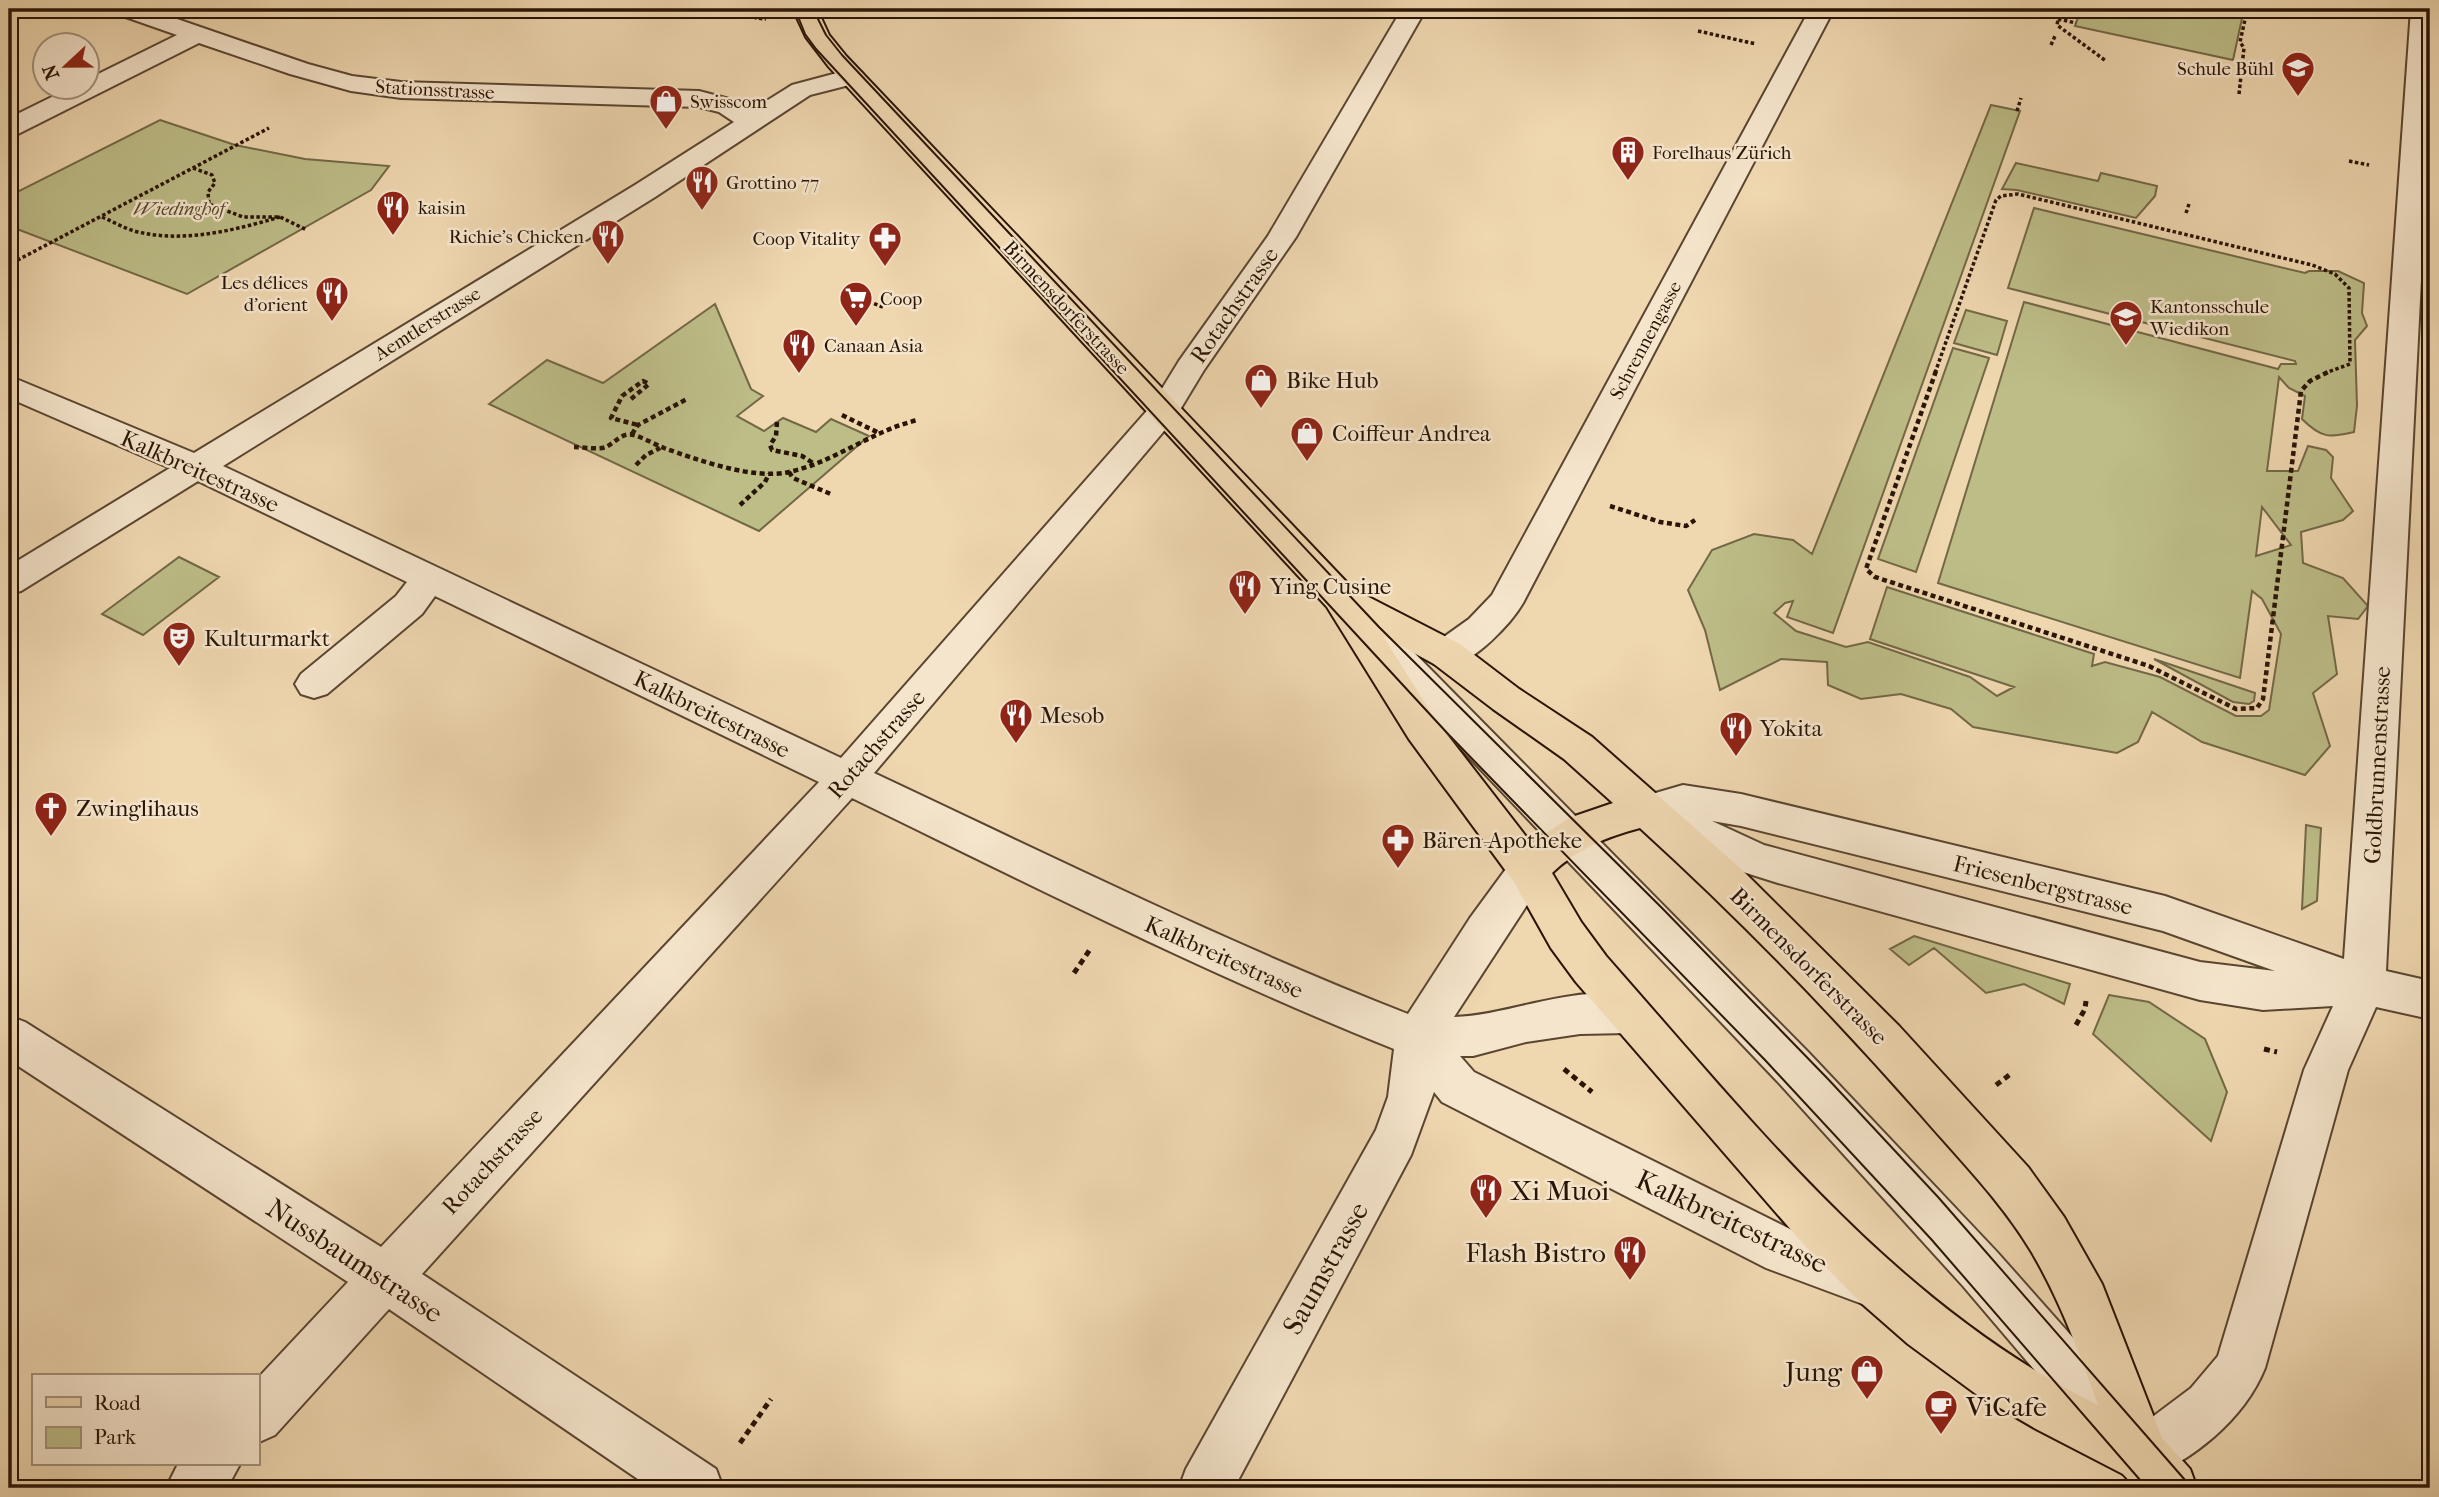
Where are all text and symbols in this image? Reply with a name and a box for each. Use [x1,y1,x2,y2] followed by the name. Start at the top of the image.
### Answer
[32,32,102,102] north arrow
[2279,49,2317,98] school or university icon: Schule Bühl
[2177,58,2274,80] place label: Schule Bühl
[38,61,64,83] text: N
[375,76,495,104] street label: Stationsstrasse
[647,82,685,131] shop icon: Swisscom
[690,91,767,113] place label: Swisscom
[1609,133,1647,182] building icon: Forelhaus Zürich
[1652,142,1792,164] place label: Forelhaus Zürich
[683,163,721,212] restaurant icon: Grottino 77
[726,172,819,194] place label: Grottino 77
[374,188,412,237] restaurant icon: kaisin
[418,197,466,219] place label: kaisin
[133,198,229,220] park label: Wiedinghof
[589,217,627,266] restaurant icon: Richie’s Chicken
[866,219,904,268] pharmacy icon: Coop Vitality
[449,226,584,248] place label: Richie’s Chicken
[753,228,861,250] place label: Coop Vitality
[999,236,1134,379] street label: Birmensdorferstrasse
[1185,242,1284,368] street label: Rotachstrasse
[221,272,308,316] place label: Les délices d'orient
[313,274,351,323] restaurant icon: Les délices d'orient
[1605,278,1686,403] street label: Schrennengasse
[837,279,875,328] supermarket icon: Coop
[370,283,485,366] street label: Aemtlerstrasse
[880,288,922,310] place label: Coop
[2149,296,2269,340] place label: Kantonsschule Wiedikon
[2107,298,2145,347] school or university icon: Kantonsschule Wiedikon
[780,326,818,375] restaurant icon: Canaan Asia
[824,335,923,357] place label: Canaan Asia
[1242,361,1280,410] shop icon: Bike Hub
[1286,367,1378,394] place label: Bike Hub
[1288,414,1326,463] shop icon: Coiffeur Andrea
[1332,420,1491,447] place label: Coiffeur Andrea
[116,424,283,518] street label: Kalkbreitestrasse
[1226,567,1264,616] restaurant icon: Ying Cusine
[1269,573,1391,600] place label: Ying Cusine
[160,619,198,668] theatre icon: Kulturmarkt
[204,625,330,652] place label: Kulturmarkt
[629,665,794,764] street label: Kalkbreitestrasse
[2359,665,2396,865] street label: Goldbrunnenstrasse
[822,684,931,804] street label: Rotachstrasse
[997,696,1035,745] restaurant icon: Mesob
[1040,702,1104,729] place label: Mesob
[1717,709,1755,758] restaurant icon: Yokita
[1759,715,1823,742] place label: Yokita
[32,789,70,838] church icon: Zwinglihaus
[76,795,199,822] place label: Zwinglihaus
[1379,821,1417,870] pharmacy icon: Bären-Apotheke
[1422,827,1582,854] place label: Bären-Apotheke
[1950,850,2135,921] street label: Friesenbergstrasse
[1724,882,1893,1051] street label: Birmensdorferstrasse
[1140,910,1307,1004] street label: Kalkbreitestrasse
[436,1103,548,1220] street label: Rotachstrasse
[1631,1163,1833,1280] street label: Kalkbreitestrasse
[1467,1171,1505,1220] restaurant icon: Xi Muoi
[1510,1174,1609,1207] place label: Xi Muoi
[260,1191,449,1330] street label: Nussbaumstrasse
[1276,1196,1375,1340] street label: Saumstrasse
[1611,1233,1649,1282] restaurant icon: Flash Bistro
[1465,1236,1606,1269] place label: Flash Bistro
[1848,1352,1886,1401] shop icon: Jung
[1783,1355,1843,1388] place label: Jung
[32,1374,259,1466] legend
[1922,1387,1960,1436] cafe icon: ViCafe
[1965,1390,2047,1423] place label: ViCafe
[94,1391,141,1415] text: Road
[94,1425,136,1449] text: Park

